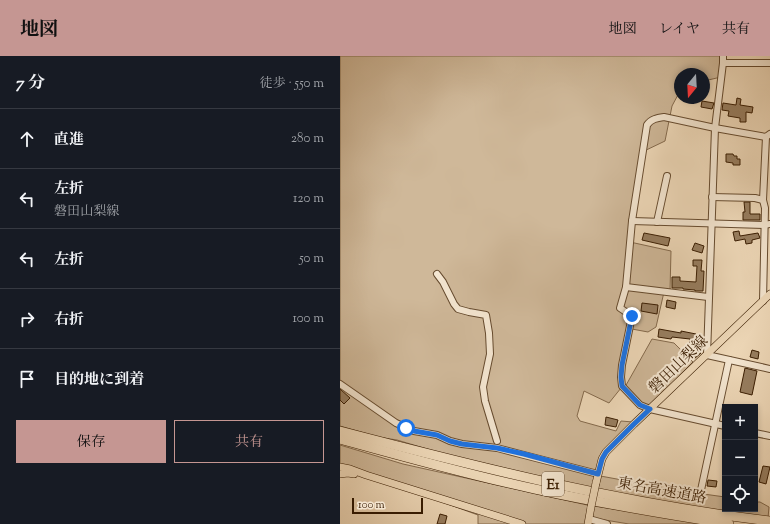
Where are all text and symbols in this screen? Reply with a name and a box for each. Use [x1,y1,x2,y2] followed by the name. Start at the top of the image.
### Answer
[20,17,58,44] text: 地図
[609,20,637,40] text: 地図
[659,20,700,40] text: レイヤ
[722,20,750,40] text: 共有
[674,68,710,104] north arrow
[16,72,45,96] text: 7 分
[260,75,324,93] text: 徒歩 · 550 m
[16,128,38,150] icon: ahead
[54,130,84,151] text: 直進
[291,130,324,148] text: 280 m
[54,179,84,200] text: 左折
[16,188,38,210] icon: left
[293,190,324,208] text: 120 m
[54,203,119,221] text: 磐田山梨線
[16,248,38,270] icon: left
[54,250,84,271] text: 左折
[299,250,324,268] text: 50 m
[623,307,641,325] route end
[16,308,38,330] icon: right
[54,310,84,331] text: 右折
[292,310,324,328] text: 100 m
[645,331,713,399] street label: 磐田山梨線
[16,368,38,390] icon: arrive
[54,370,144,391] text: 目的地に到着
[722,404,758,512] map controls
[722,404,758,440] button: +
[397,419,415,437] route start
[16,420,166,463] button: 保存
[174,420,324,463] button: 共有
[722,440,758,476] button: −
[542,472,564,496] road number: E1
[616,473,708,510] street label: 東名高速道路
[722,476,758,512] button: locate
[352,496,423,515] scale bar
[358,497,385,513] text: 100 m

